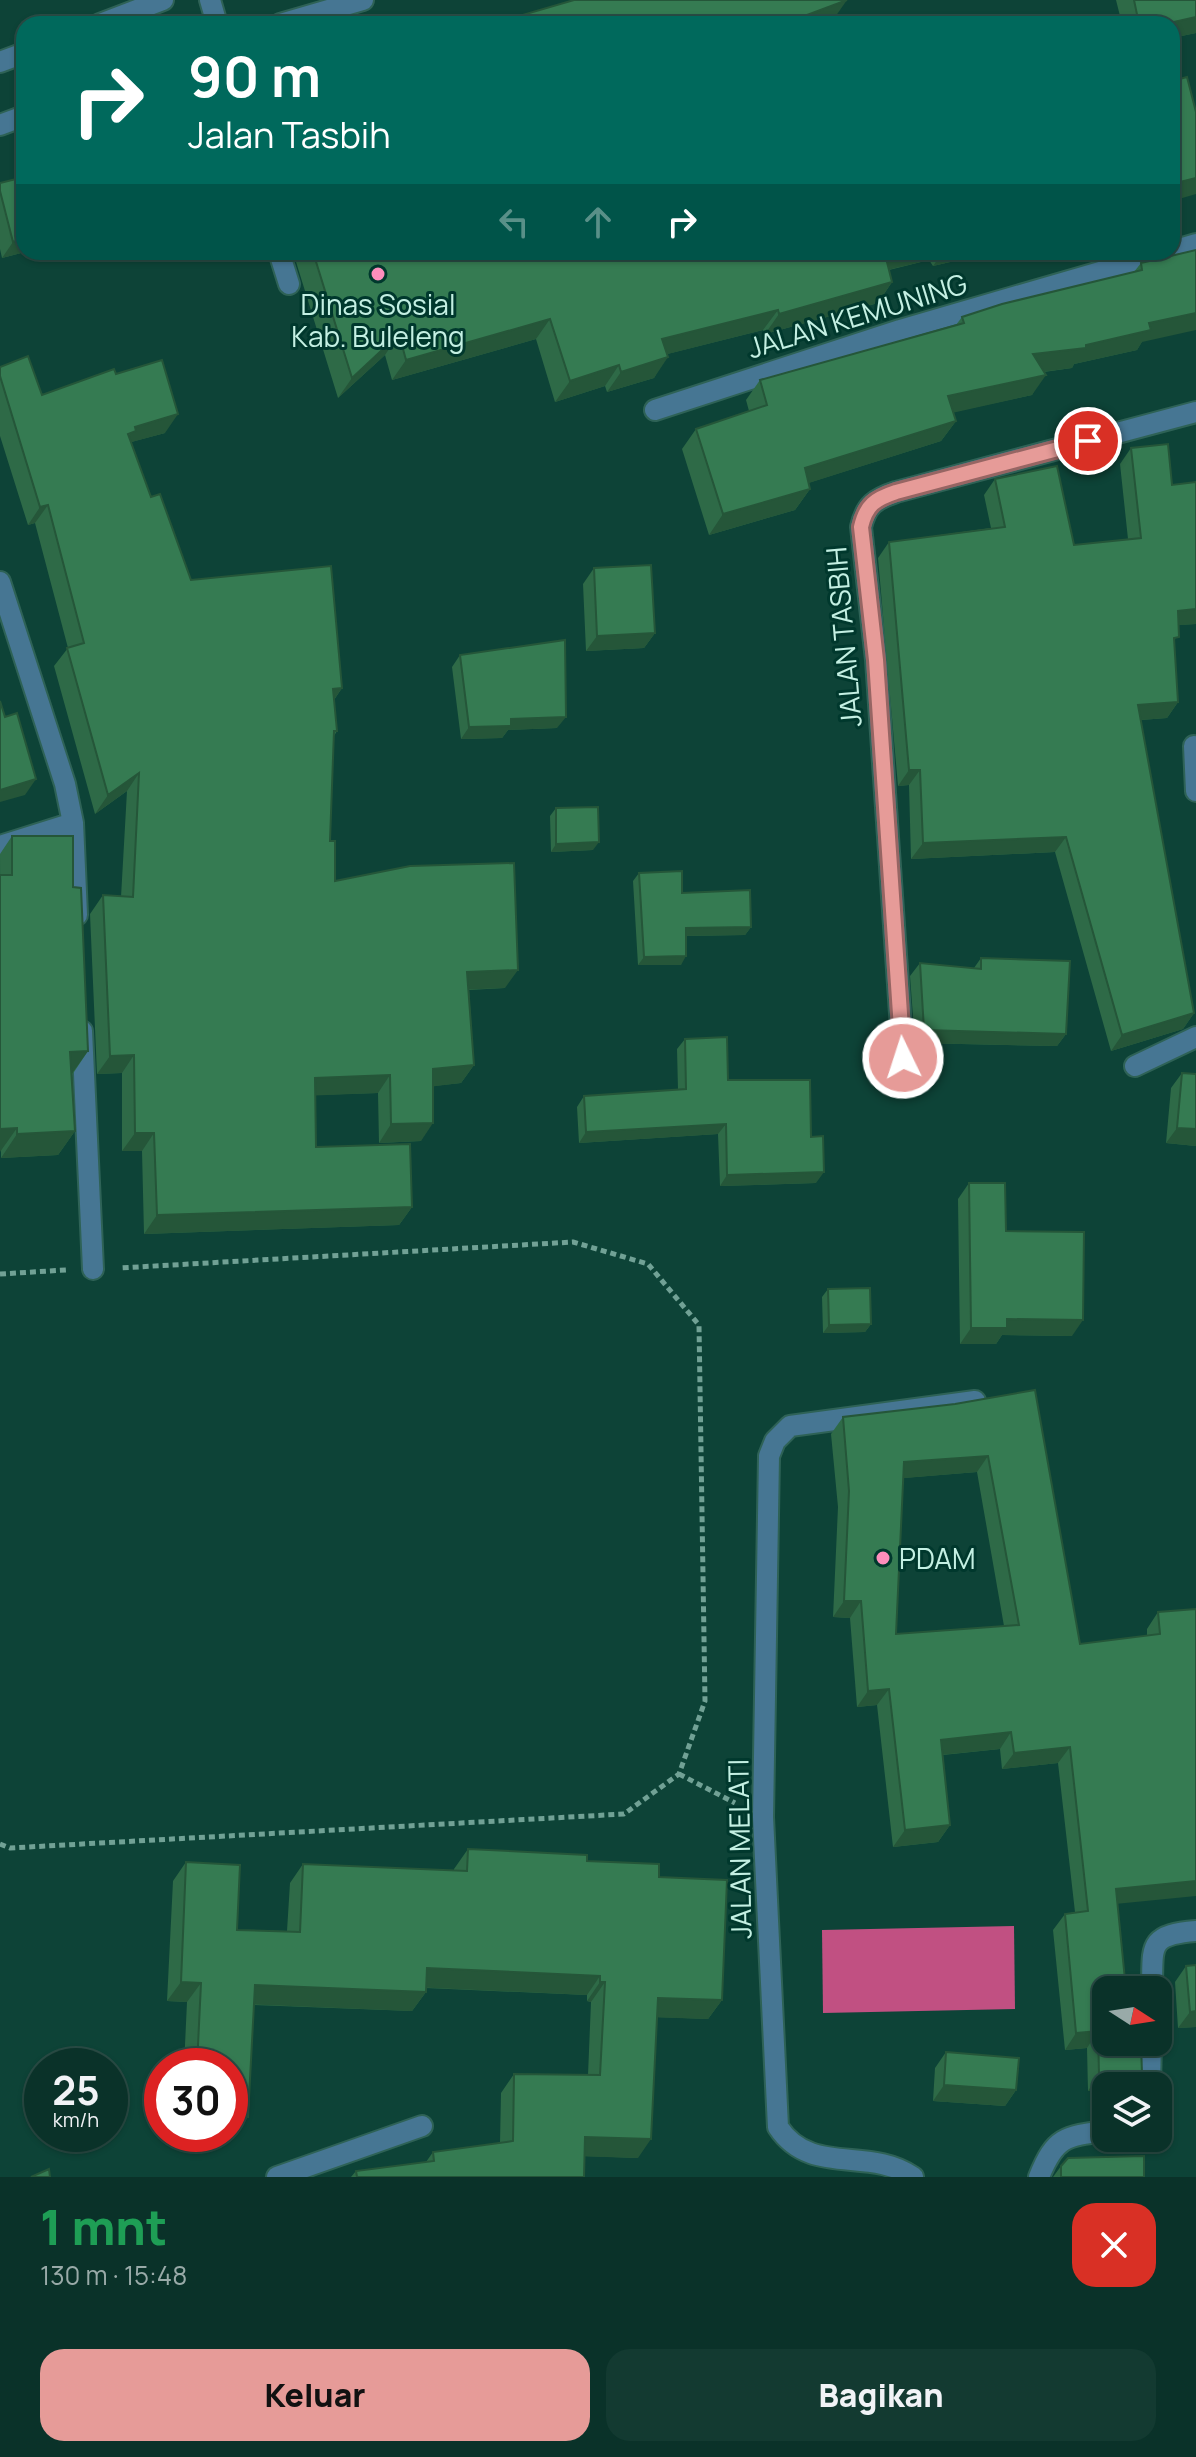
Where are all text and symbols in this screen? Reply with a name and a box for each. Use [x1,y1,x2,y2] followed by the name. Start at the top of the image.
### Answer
[188,37,321,114] text: 90 m
[56,48,160,152] icon: right
[188,110,391,159] text: Jalan Tasbih
[492,200,536,244] icon: left
[576,200,620,244] icon: ahead
[660,200,704,244] icon: right
[743,264,971,366] street label: JALAN KEMUNING
[369,265,387,283] marker: Dinas Sosial Kab. Buleleng
[291,285,465,355] place label: Dinas Sosial Kab. Buleleng
[1054,407,1122,475] pin
[1066,419,1110,463] icon: arrive
[816,545,870,729] street label: JALAN TASBIH
[861,1016,945,1100] position arrow
[899,1539,975,1577] place label: PDAM
[874,1549,892,1567] marker: PDAM
[718,1759,760,1939] street label: JALAN MELATI
[1092,1976,1172,2056] north arrow
[1092,1976,1172,2152] map controls
[144,2048,248,2152] speed limit sign: 30
[52,2062,100,2117] text: 25
[1092,2072,1172,2152] button: layers
[53,2106,99,2133] text: km/h
[40,2194,167,2259] text: 1 mnt
[1072,2203,1156,2287] button: close
[40,2257,187,2293] text: 130 m · 15:48
[40,2349,590,2441] button: Keluar
[606,2349,1156,2441] button: Bagikan

